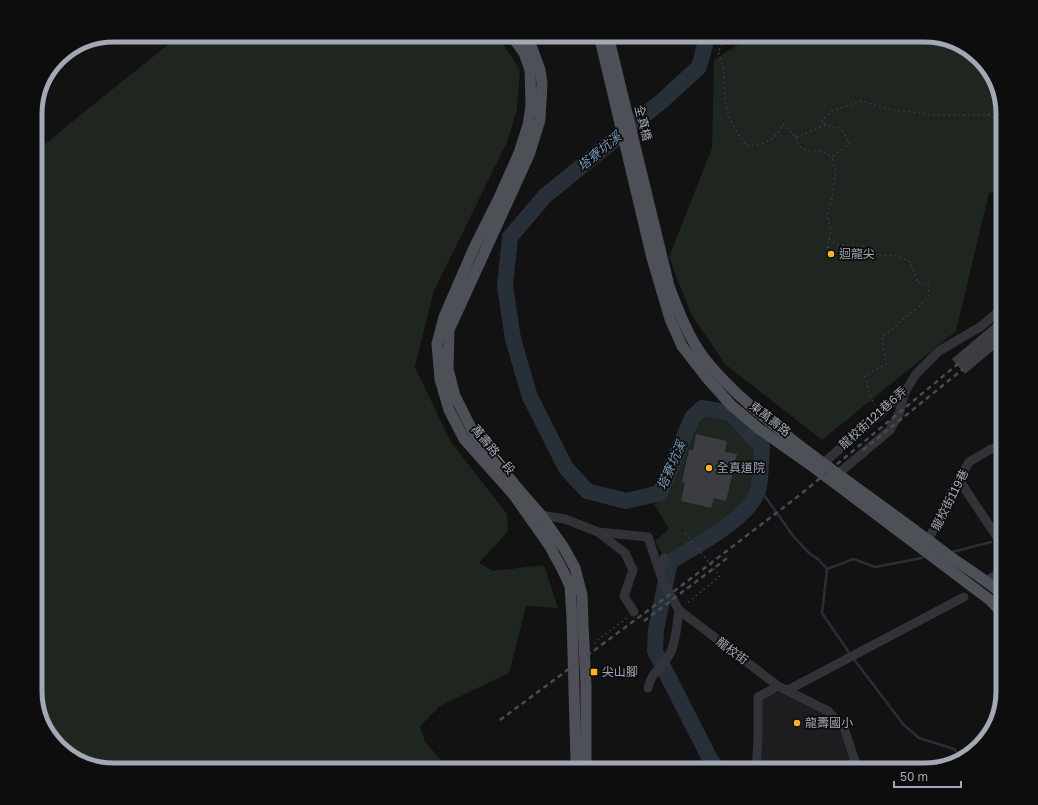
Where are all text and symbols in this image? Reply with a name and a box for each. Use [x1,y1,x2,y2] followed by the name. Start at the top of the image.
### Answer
[632,104,655,142] street label: 全真橋
[574,127,626,174] water label: 塔寮坑溪
[839,246,875,261] place label: 迴龍尖
[826,249,836,259] marker: 迴龍尖
[836,383,910,452] street label: 龍校街121巷6弄
[747,398,794,439] street label: 東萬壽路
[468,422,518,477] street label: 萬壽路一段
[653,436,690,492] water label: 塔寮坑溪
[717,460,765,475] place label: 全真道院
[704,463,714,473] marker: 全真道院
[928,467,971,533] street label: 龍校街119巷
[713,634,751,667] street label: 龍校街
[602,664,638,679] place label: 尖山腳
[589,667,599,677] marker: 尖山腳
[805,715,853,730] place label: 龍壽國小
[792,718,802,728] marker: 龍壽國小
[894,763,961,789] scale bar
[900,769,928,784] text: 50 m

